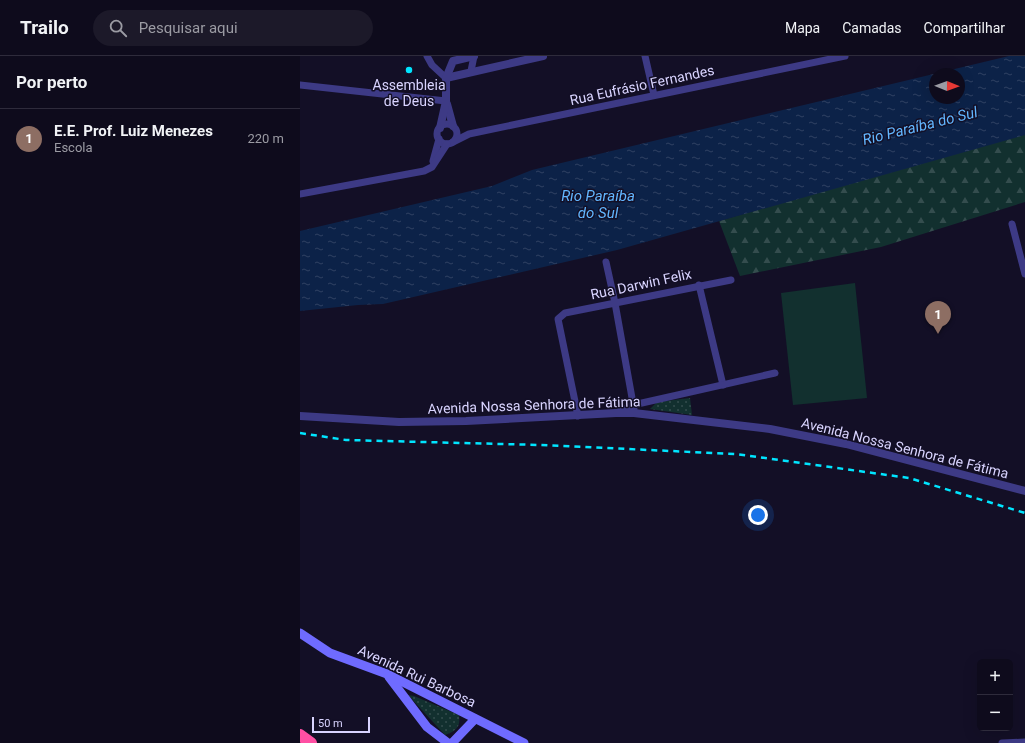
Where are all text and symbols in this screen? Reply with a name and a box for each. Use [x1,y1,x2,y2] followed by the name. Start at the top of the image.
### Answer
[93,10,373,46] search box
[20,16,69,39] text: Trailo
[107,17,129,39] icon: search
[139,19,238,37] text: Pesquisar aqui
[785,20,820,36] text: Mapa
[842,20,902,36] text: Camadas
[924,20,1005,36] text: Compartilhar
[568,62,716,108] street label: Rua Eufrásio Fernandes
[404,65,414,75] marker: Assembleia de Deus
[929,68,965,104] north arrow
[16,72,87,92] text: Por perto
[373,77,446,109] place label: Assembleia de Deus
[861,103,980,149] water label: Rio Paraíba do Sul
[54,122,213,140] text: E.E. Prof. Luiz Menezes
[25,131,33,146] text: 1
[247,131,284,146] text: 220 m
[54,140,93,155] text: Escola
[561,187,635,222] water label: Rio Paraíba do Sul
[589,265,693,303] street label: Rua Darwin Felix
[925,301,951,334] pin: 1
[427,393,641,417] street label: Avenida Nossa Senhora de Fátima
[800,414,1010,482] street label: Avenida Nossa Senhora de Fátima
[748,505,768,525] your location
[356,642,478,710] street label: Avenida Rui Barbosa
[977,659,1013,731] map controls
[977,659,1013,695] button: +
[977,695,1013,731] button: −
[312,715,370,734] scale bar
[318,717,343,730] text: 50 m

